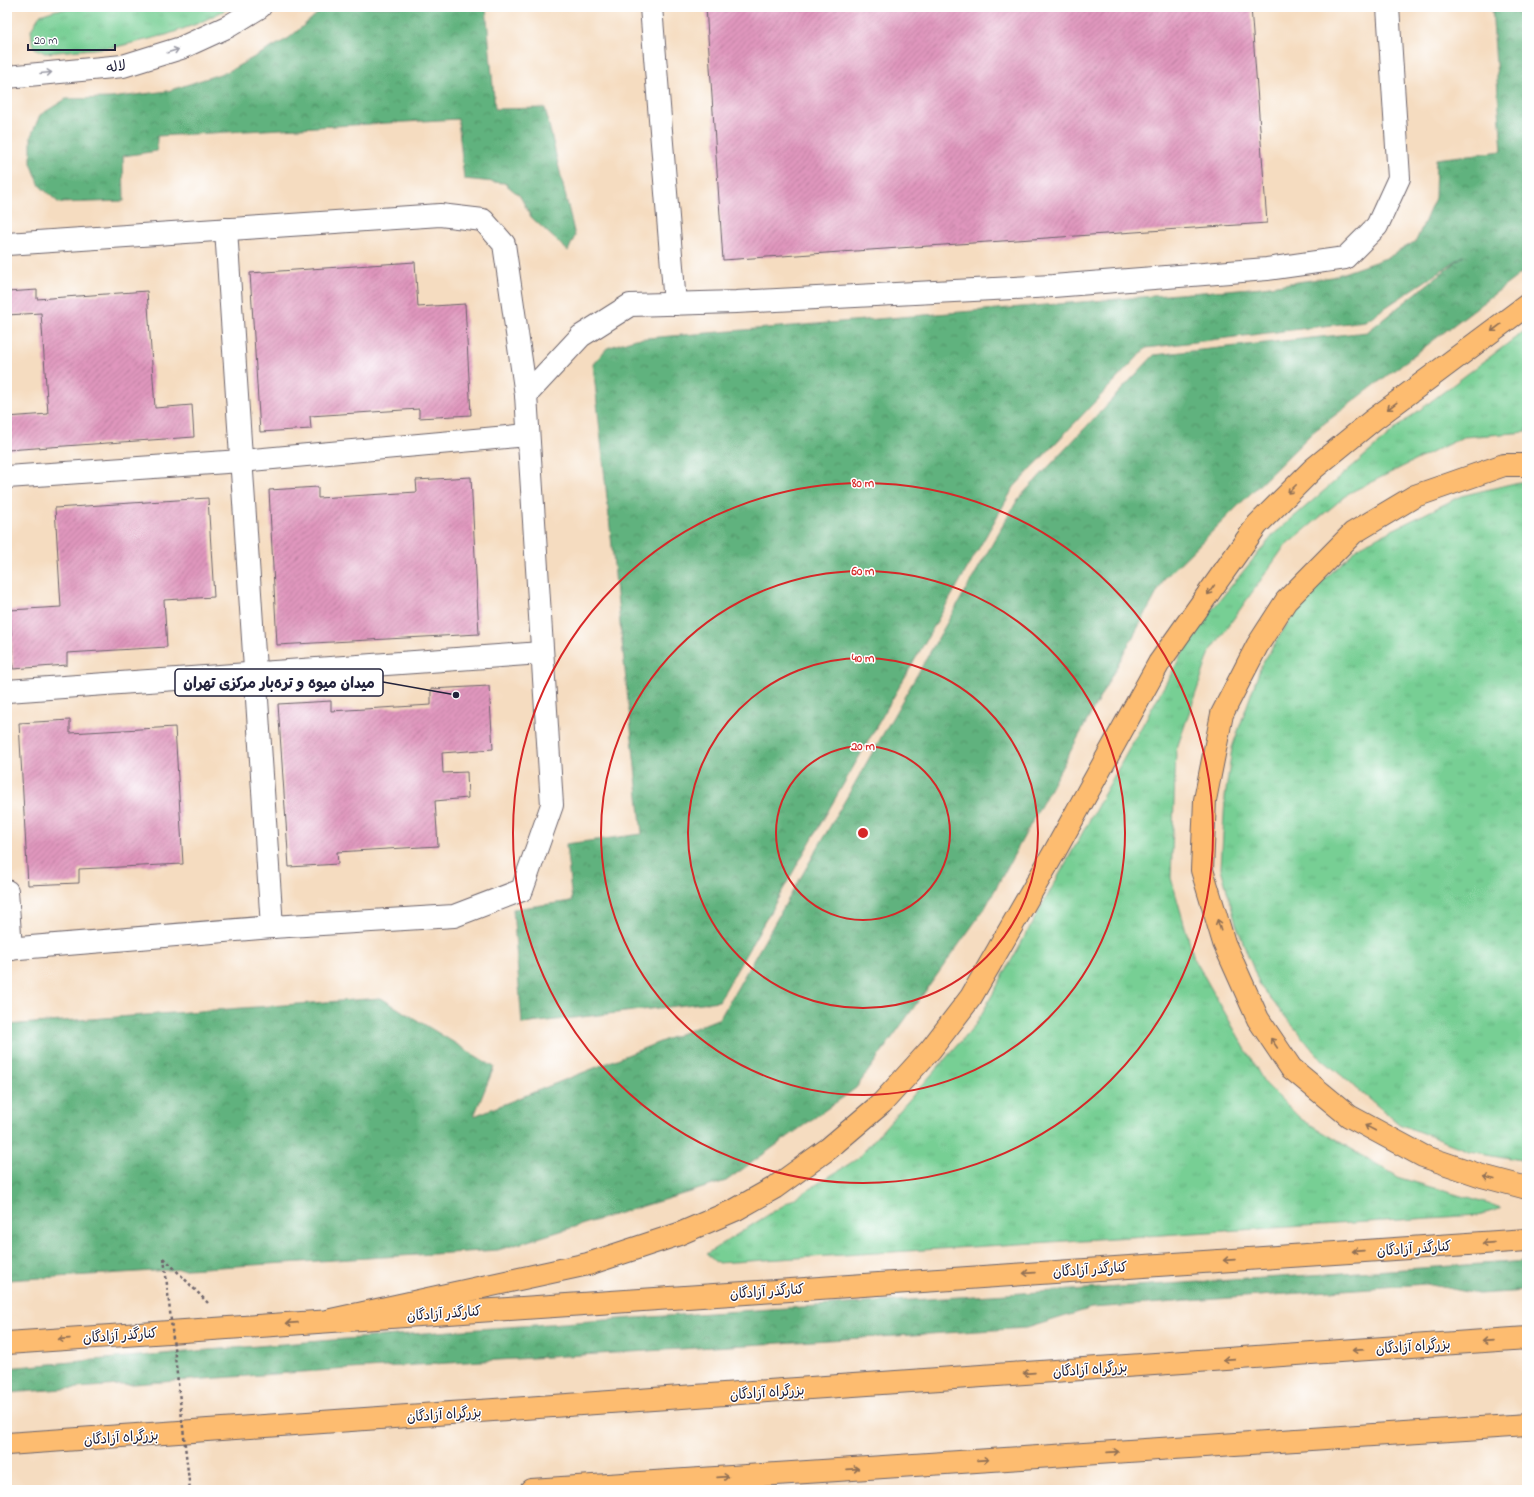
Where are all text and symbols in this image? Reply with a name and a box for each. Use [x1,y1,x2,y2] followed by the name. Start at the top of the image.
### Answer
[28,26,115,52] scale bar
[34,32,57,50] text: 20 m
[166,47,179,54] one-way arrow
[105,56,128,79] street label: لاله
[39,70,52,77] one-way arrow
[1490,324,1501,332] one-way arrow
[1386,402,1397,410] one-way arrow
[851,475,875,493] text: 80 m
[1287,484,1297,494] one-way arrow
[851,563,875,581] text: 60 m
[1207,584,1215,595] one-way arrow
[851,650,875,668] text: 40 m
[175,669,383,696] callout: میدان میوه و تره‌بار مرکزی تهران
[183,673,375,695] text: میدان میوه و تره‌بار مرکزی تهران
[850,738,875,756] text: 20 m
[856,826,870,840] centre of rings
[1215,919,1222,932] one-way arrow
[1270,1037,1278,1048] one-way arrow
[1364,1123,1376,1131] one-way arrow
[1483,1174,1496,1181] one-way arrow
[1376,1236,1452,1263] street label: کنارگذر آزادگان
[1482,1239,1495,1246] one-way arrow
[1352,1248,1365,1255] one-way arrow
[1052,1257,1128,1284] street label: کنارگذر آزادگان
[1223,1257,1236,1264] one-way arrow
[1023,1270,1036,1277] one-way arrow
[729,1279,805,1306] street label: کنارگذر آزادگان
[406,1301,482,1328] street label: کنارگذر آزادگان
[286,1320,299,1327] one-way arrow
[82,1323,158,1350] street label: کنارگذر آزادگان
[1375,1334,1451,1361] street label: بزرگراه آزادگان
[58,1336,71,1343] one-way arrow
[1482,1337,1495,1344] one-way arrow
[1352,1346,1365,1353] one-way arrow
[1223,1356,1236,1363] one-way arrow
[1052,1357,1128,1384] street label: بزرگراه آزادگان
[1023,1370,1036,1377] one-way arrow
[729,1380,805,1407] street label: بزرگراه آزادگان
[406,1402,482,1429] street label: بزرگراه آزادگان
[83,1425,159,1452] street label: بزرگراه آزادگان
[1106,1449,1119,1456] one-way arrow
[976,1457,989,1464] one-way arrow
[846,1465,859,1472] one-way arrow
[716,1474,729,1481] one-way arrow

